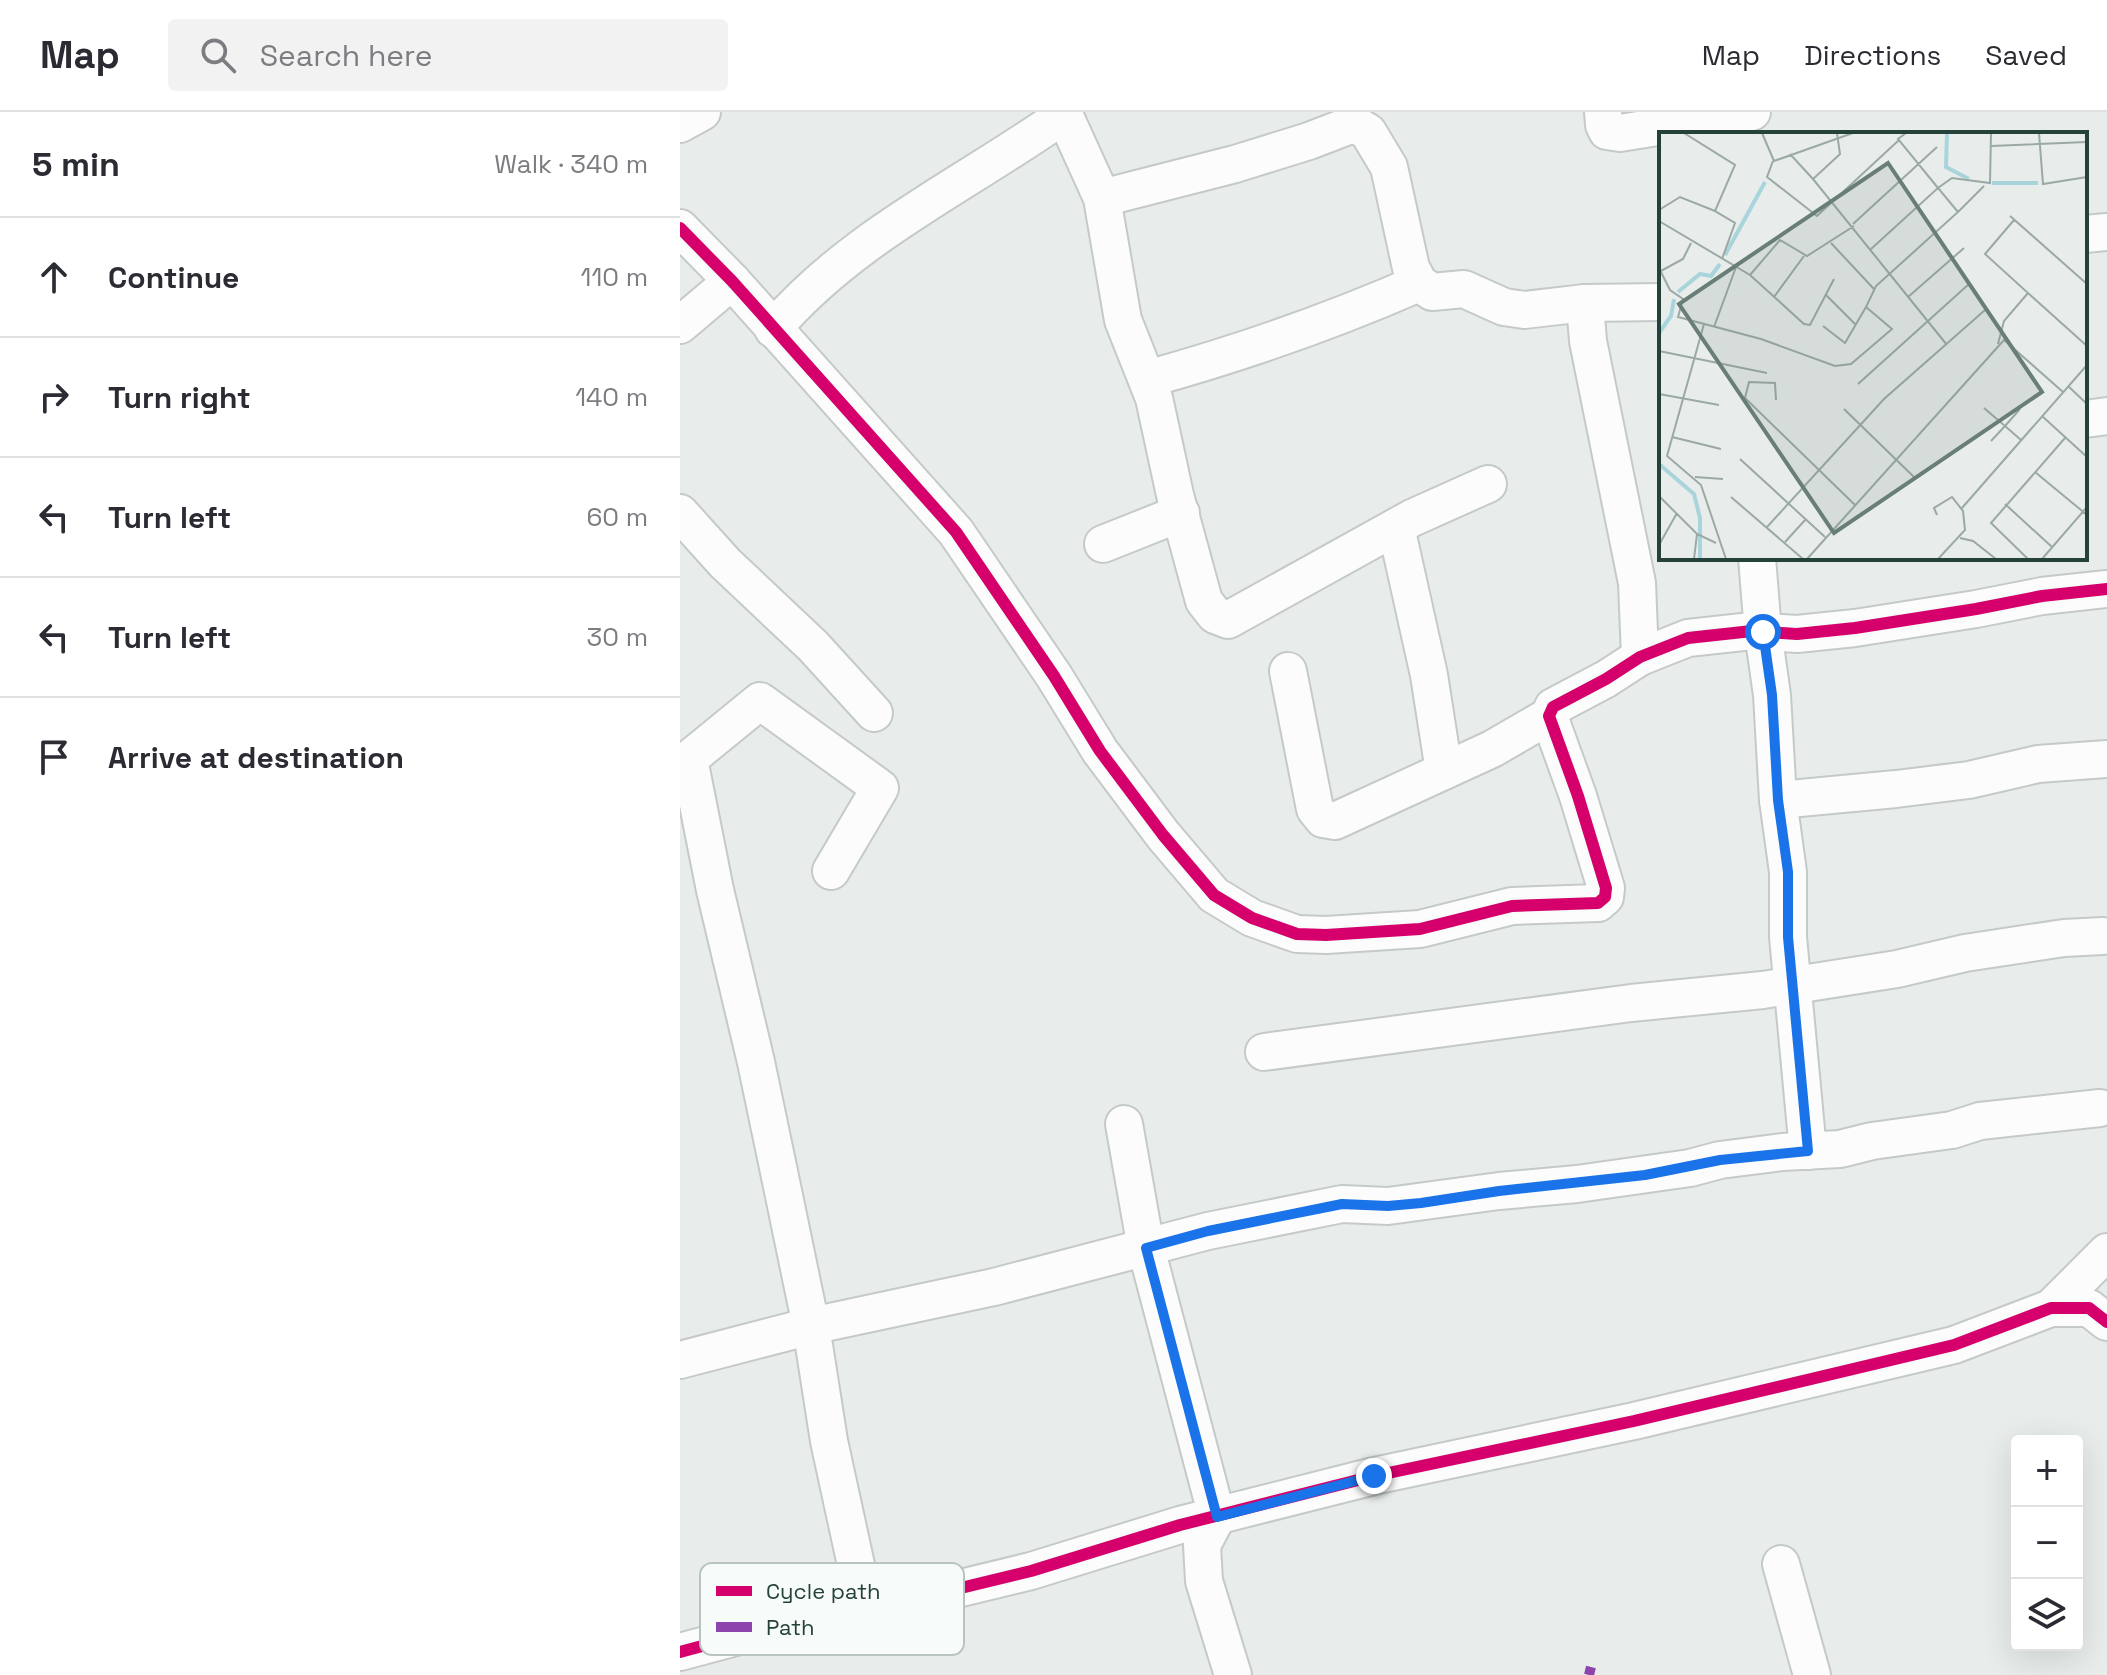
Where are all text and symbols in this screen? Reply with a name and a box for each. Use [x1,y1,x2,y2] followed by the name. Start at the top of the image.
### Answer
[168,19,728,91] search box
[40,31,120,79] text: Map
[196,33,240,77] icon: search
[260,36,433,75] text: Search here
[1702,37,1760,73] text: Map
[1804,37,1941,73] text: Directions
[1985,37,2067,73] text: Saved
[1659,132,2087,560] inset map
[32,143,120,186] text: 5 min
[494,147,648,181] text: Walk · 340 m
[32,255,76,299] icon: ahead
[108,258,239,297] text: Continue
[581,260,648,294] text: 110 m
[32,375,76,419] icon: right
[108,378,251,417] text: Turn right
[575,380,648,414] text: 140 m
[32,495,76,539] icon: left
[108,498,231,537] text: Turn left
[586,500,648,534] text: 60 m
[1745,614,1781,650] route start
[32,615,76,659] icon: left
[108,618,231,657] text: Turn left
[587,620,648,654] text: 30 m
[32,735,76,779] icon: arrive
[108,738,404,777] text: Arrive at destination
[2011,1435,2083,1651] map controls
[2011,1435,2083,1507] button: +
[1356,1458,1392,1494] route end
[2011,1507,2083,1579] button: −
[700,1563,964,1655] legend
[766,1577,881,1605] text: Cycle path
[2011,1579,2083,1651] button: layers
[766,1613,815,1641] text: Path

